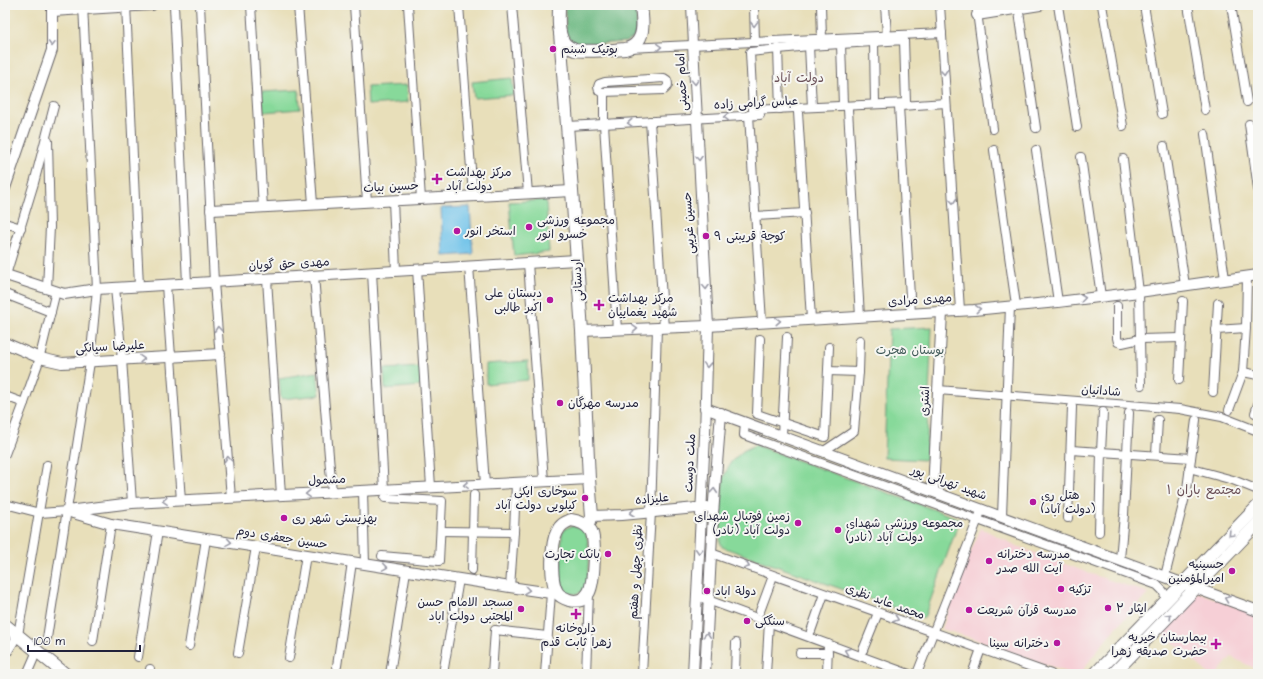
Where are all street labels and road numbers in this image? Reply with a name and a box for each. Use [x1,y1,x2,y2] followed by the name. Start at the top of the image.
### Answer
[672,53,692,111] street label: امام خمینی
[713,92,799,114] street label: عباس گرامی زاده
[363,177,419,197] street label: حسین بیات
[679,192,699,254] street label: حسین غریبی
[248,253,330,275] street label: مهدی حق گویان
[568,258,588,302] street label: اردستانی
[887,289,953,311] street label: مهدی مرادی
[75,337,145,357] street label: علیرضا سیانکی
[1081,381,1121,401] street label: شادانیان
[916,386,934,416] street label: اشتری
[680,433,700,493] street label: ملت دوست
[908,461,989,505] street label: شهید تهرانی پور
[308,471,346,489] street label: مشمول
[634,489,670,509] street label: علیزاده
[235,522,329,554] street label: حسین جعفری دوم
[625,524,647,620] street label: نظری چهل و هفتم
[843,580,927,624] street label: محمد عابد نظری

